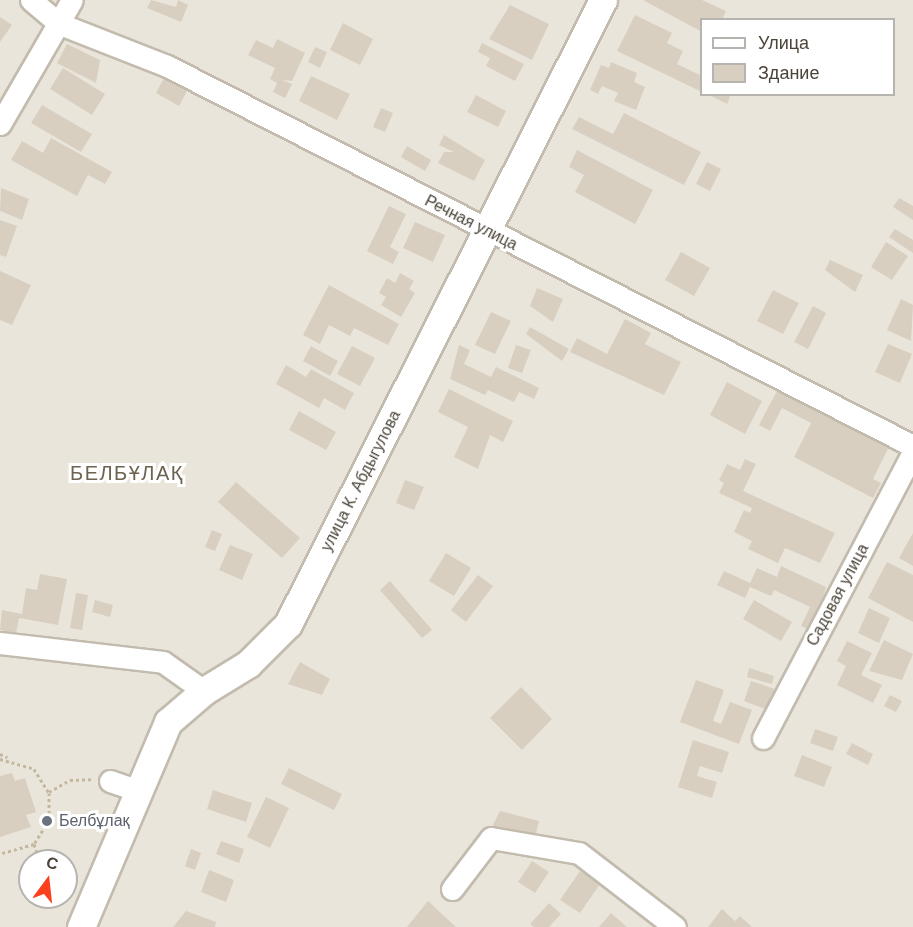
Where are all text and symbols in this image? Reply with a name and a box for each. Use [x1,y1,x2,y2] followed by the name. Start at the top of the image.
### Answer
[700,18,895,96] legend
[758,33,809,53] text: Улица
[758,63,819,83] text: Здание
[421,191,521,255] street label: Речная улица
[317,407,405,555] street label: улица К. Абдыгулова
[70,461,184,485] district label: БЕЛБҰЛАҚ
[803,541,873,649] street label: Садовая улица
[59,811,130,831] place label: Белбұлақ
[40,814,54,828] marker: Белбұлақ
[18,849,78,909] north arrow
[44,853,60,873] text: С

